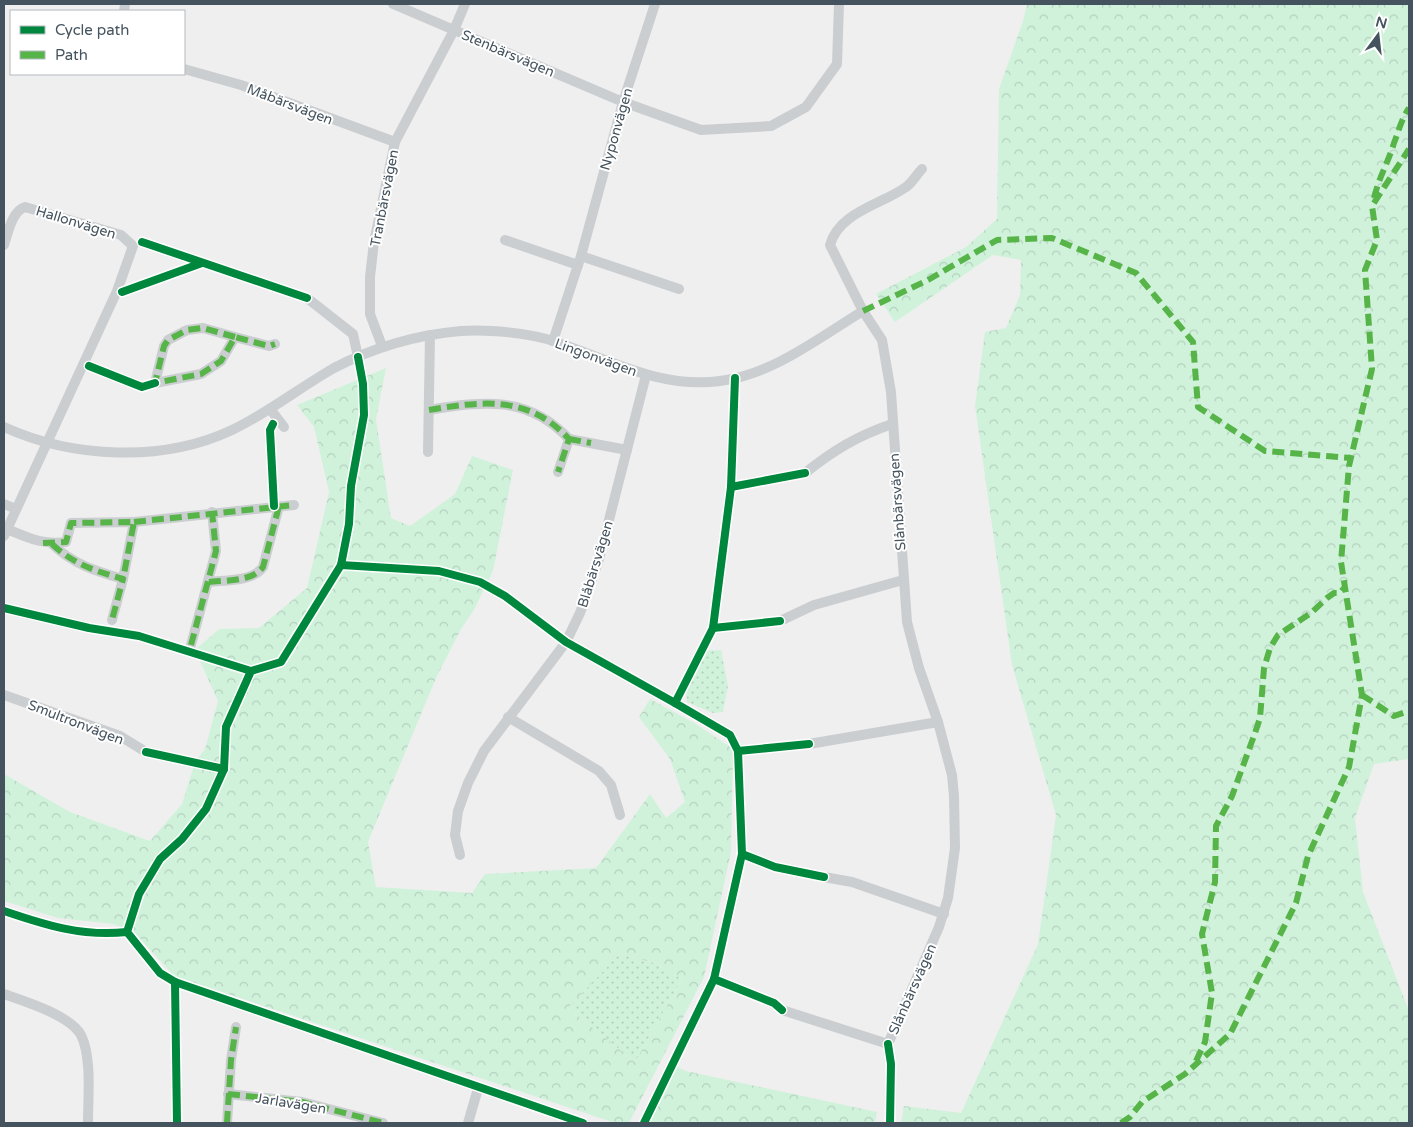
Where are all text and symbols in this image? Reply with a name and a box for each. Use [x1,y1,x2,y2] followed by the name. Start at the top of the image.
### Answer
[10,10,185,75] legend
[1353,10,1403,60] north arrow
[1374,13,1389,33] text: N
[55,21,129,39] text: Cycle path
[459,26,557,81] street label: Stenbärsvägen
[55,46,88,64] text: Path
[244,80,335,129] street label: Måbärsvägen
[597,86,636,172] street label: Nyponvägen
[367,148,402,248] street label: Tranbärsvägen
[34,202,118,243] street label: Hallonvägen
[552,335,639,380] street label: Lingonvägen
[886,453,909,551] street label: Slånbärsvägen
[574,519,617,610] street label: Blåbärsvägen
[26,696,126,749] street label: Smultronvägen
[885,941,940,1037] street label: Slånbärsvägen
[254,1090,328,1117] street label: Jarlavägen

